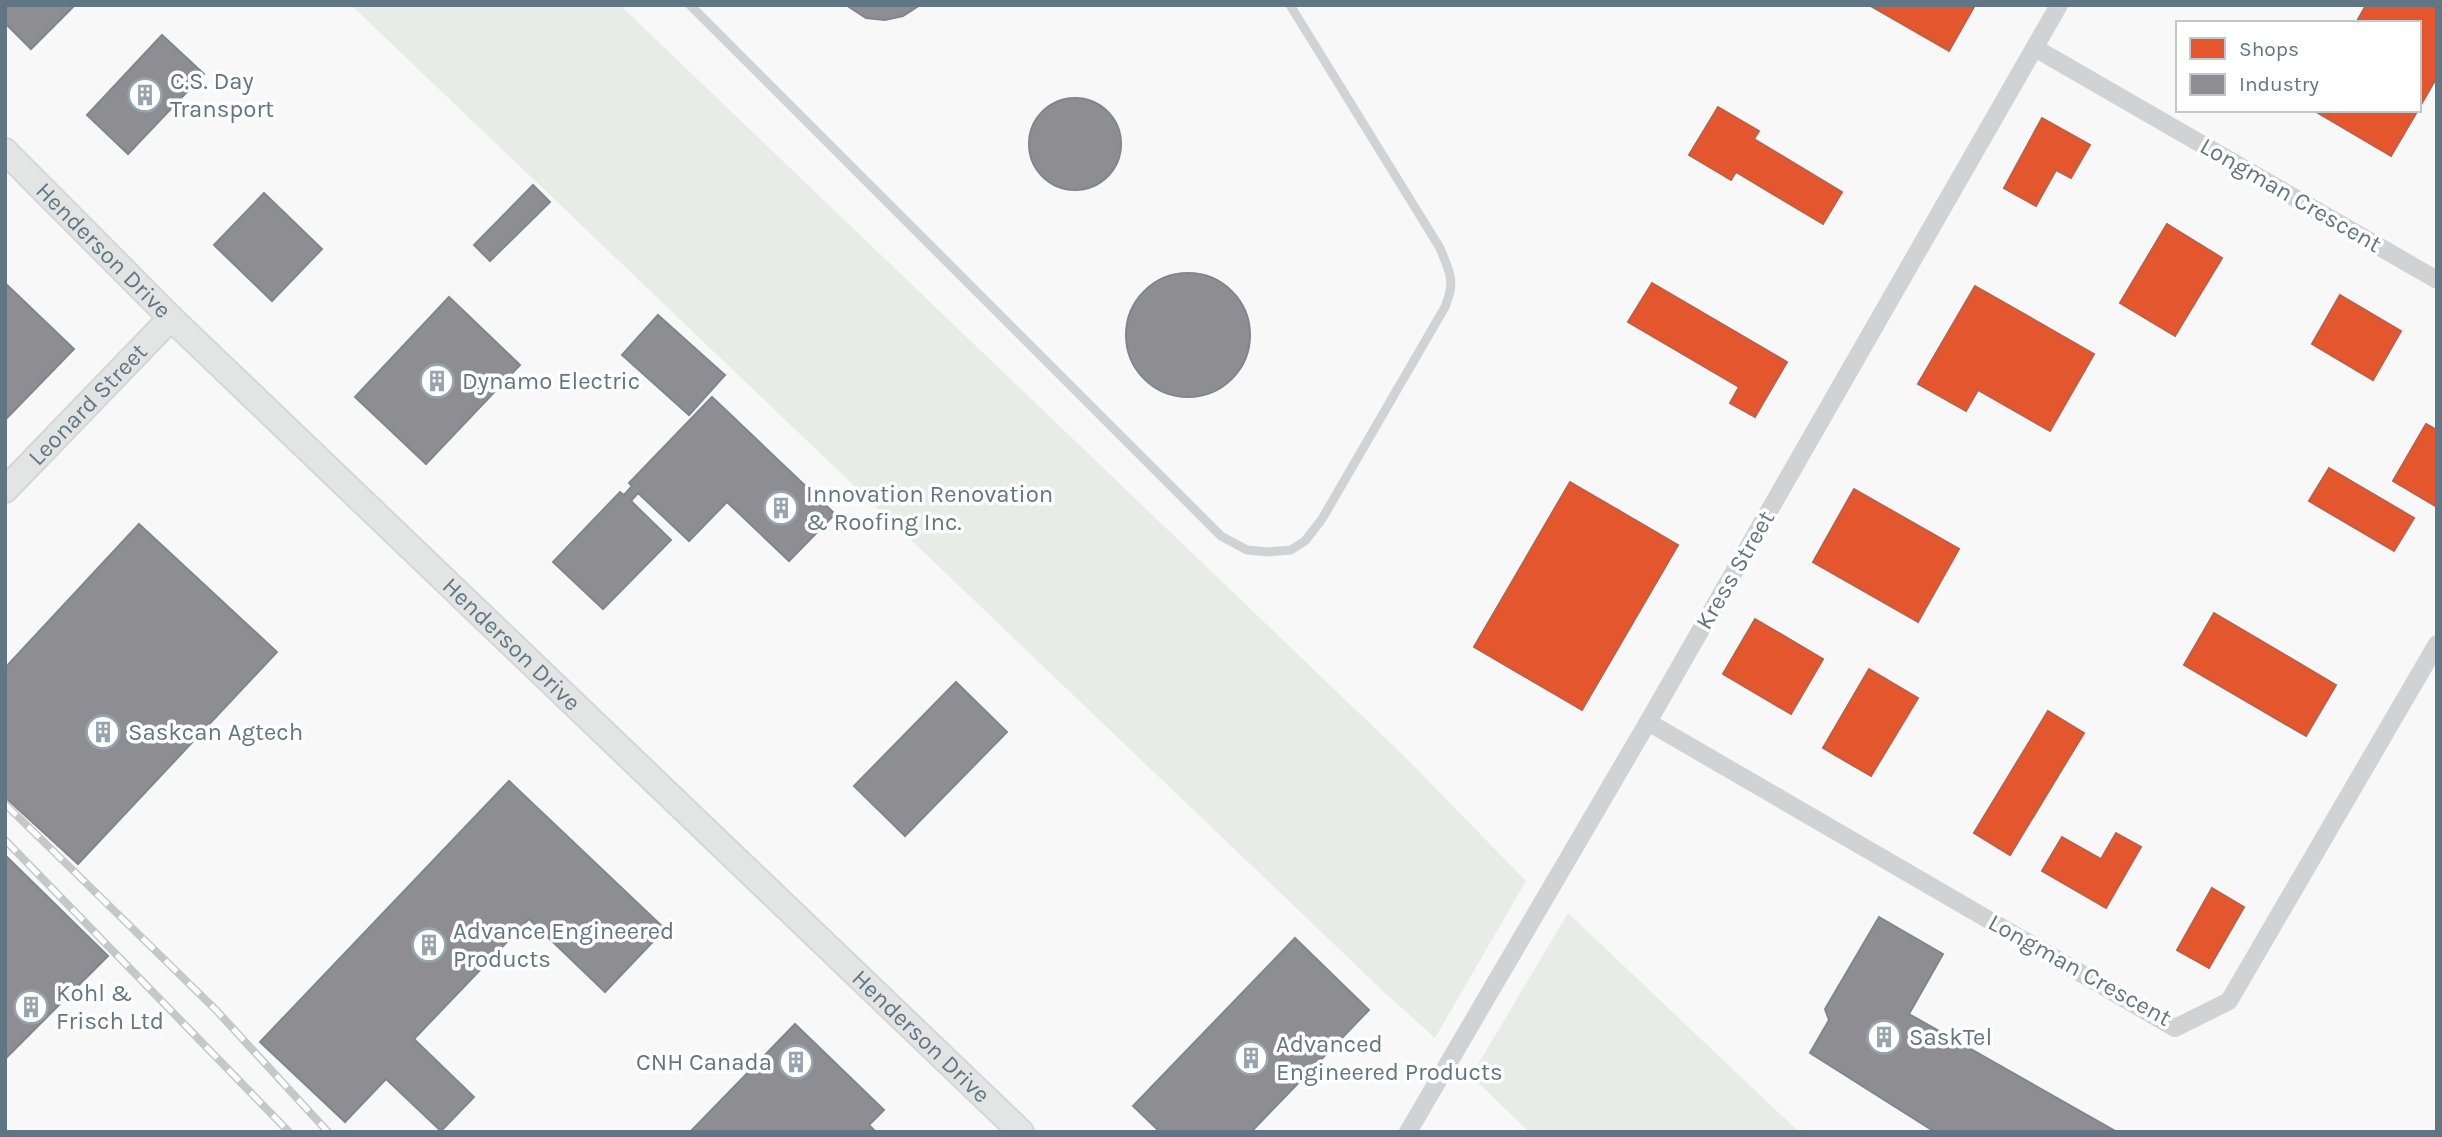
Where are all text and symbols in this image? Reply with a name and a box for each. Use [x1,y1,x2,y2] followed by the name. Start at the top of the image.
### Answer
[2176,21,2421,112] legend
[2239,37,2299,61] text: Shops
[170,67,274,123] place label: C.S. Day Transport
[2239,72,2319,96] text: Industry
[126,76,164,114] building icon: C.S. Day Transport
[2195,132,2387,258] street label: Longman Crescent
[30,177,177,324] street label: Henderson Drive
[22,337,153,471] street label: Leonard Street
[418,362,456,400] building icon: Dynamo Electric
[462,367,640,395] place label: Dynamo Electric
[806,480,1053,536] place label: Innovation Renovation & Roofing Inc.
[762,489,800,527] building icon: Innovation Renovation & Roofing Inc.
[1690,506,1780,634] street label: Kress Street
[437,572,586,717] street label: Henderson Drive
[84,713,122,751] building icon: Saskcan Agtech
[128,718,303,746] place label: Saskcan Agtech
[1984,908,2176,1032] street label: Longman Crescent
[453,917,674,973] place label: Advance Engineered Products
[410,926,448,964] building icon: Advance Engineered Products
[846,964,996,1109] street label: Henderson Drive
[56,979,164,1035] place label: Kohl & Frisch Ltd
[12,988,50,1026] building icon: Kohl & Frisch Ltd
[1865,1018,1903,1056] building icon: SaskTel
[1909,1023,1992,1051] place label: SaskTel
[1276,1030,1503,1086] place label: Advanced Engineered Products
[1232,1039,1270,1077] building icon: Advanced Engineered Products
[777,1043,815,1081] building icon: CNH Canada
[636,1048,772,1076] place label: CNH Canada

